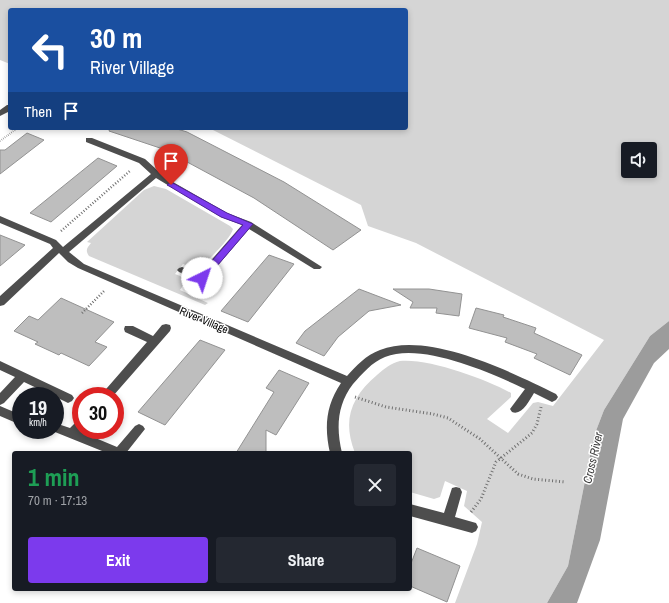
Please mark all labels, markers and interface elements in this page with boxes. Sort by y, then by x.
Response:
text: 30 m [90,19,142,57]
icon: left [24,24,76,76]
text: River Village [90,55,174,80]
icon: arrive [60,100,82,122]
text: Then [24,101,52,122]
map controls [621,142,657,178]
button: sound [621,142,657,178]
pin [154,144,188,185]
icon: arrive [160,150,182,172]
position arrow [181,257,223,299]
street label: River Village [178,303,230,337]
speed limit sign: 30 [72,387,124,439]
text: 19 [29,394,47,421]
text: km/h [29,416,47,429]
water label: Cross River [579,430,607,485]
text: 1 min [28,461,79,493]
button: close [354,464,396,506]
text: 70 m · 17:13 [28,492,87,509]
button: Exit [28,537,208,583]
button: Share [216,537,396,583]

